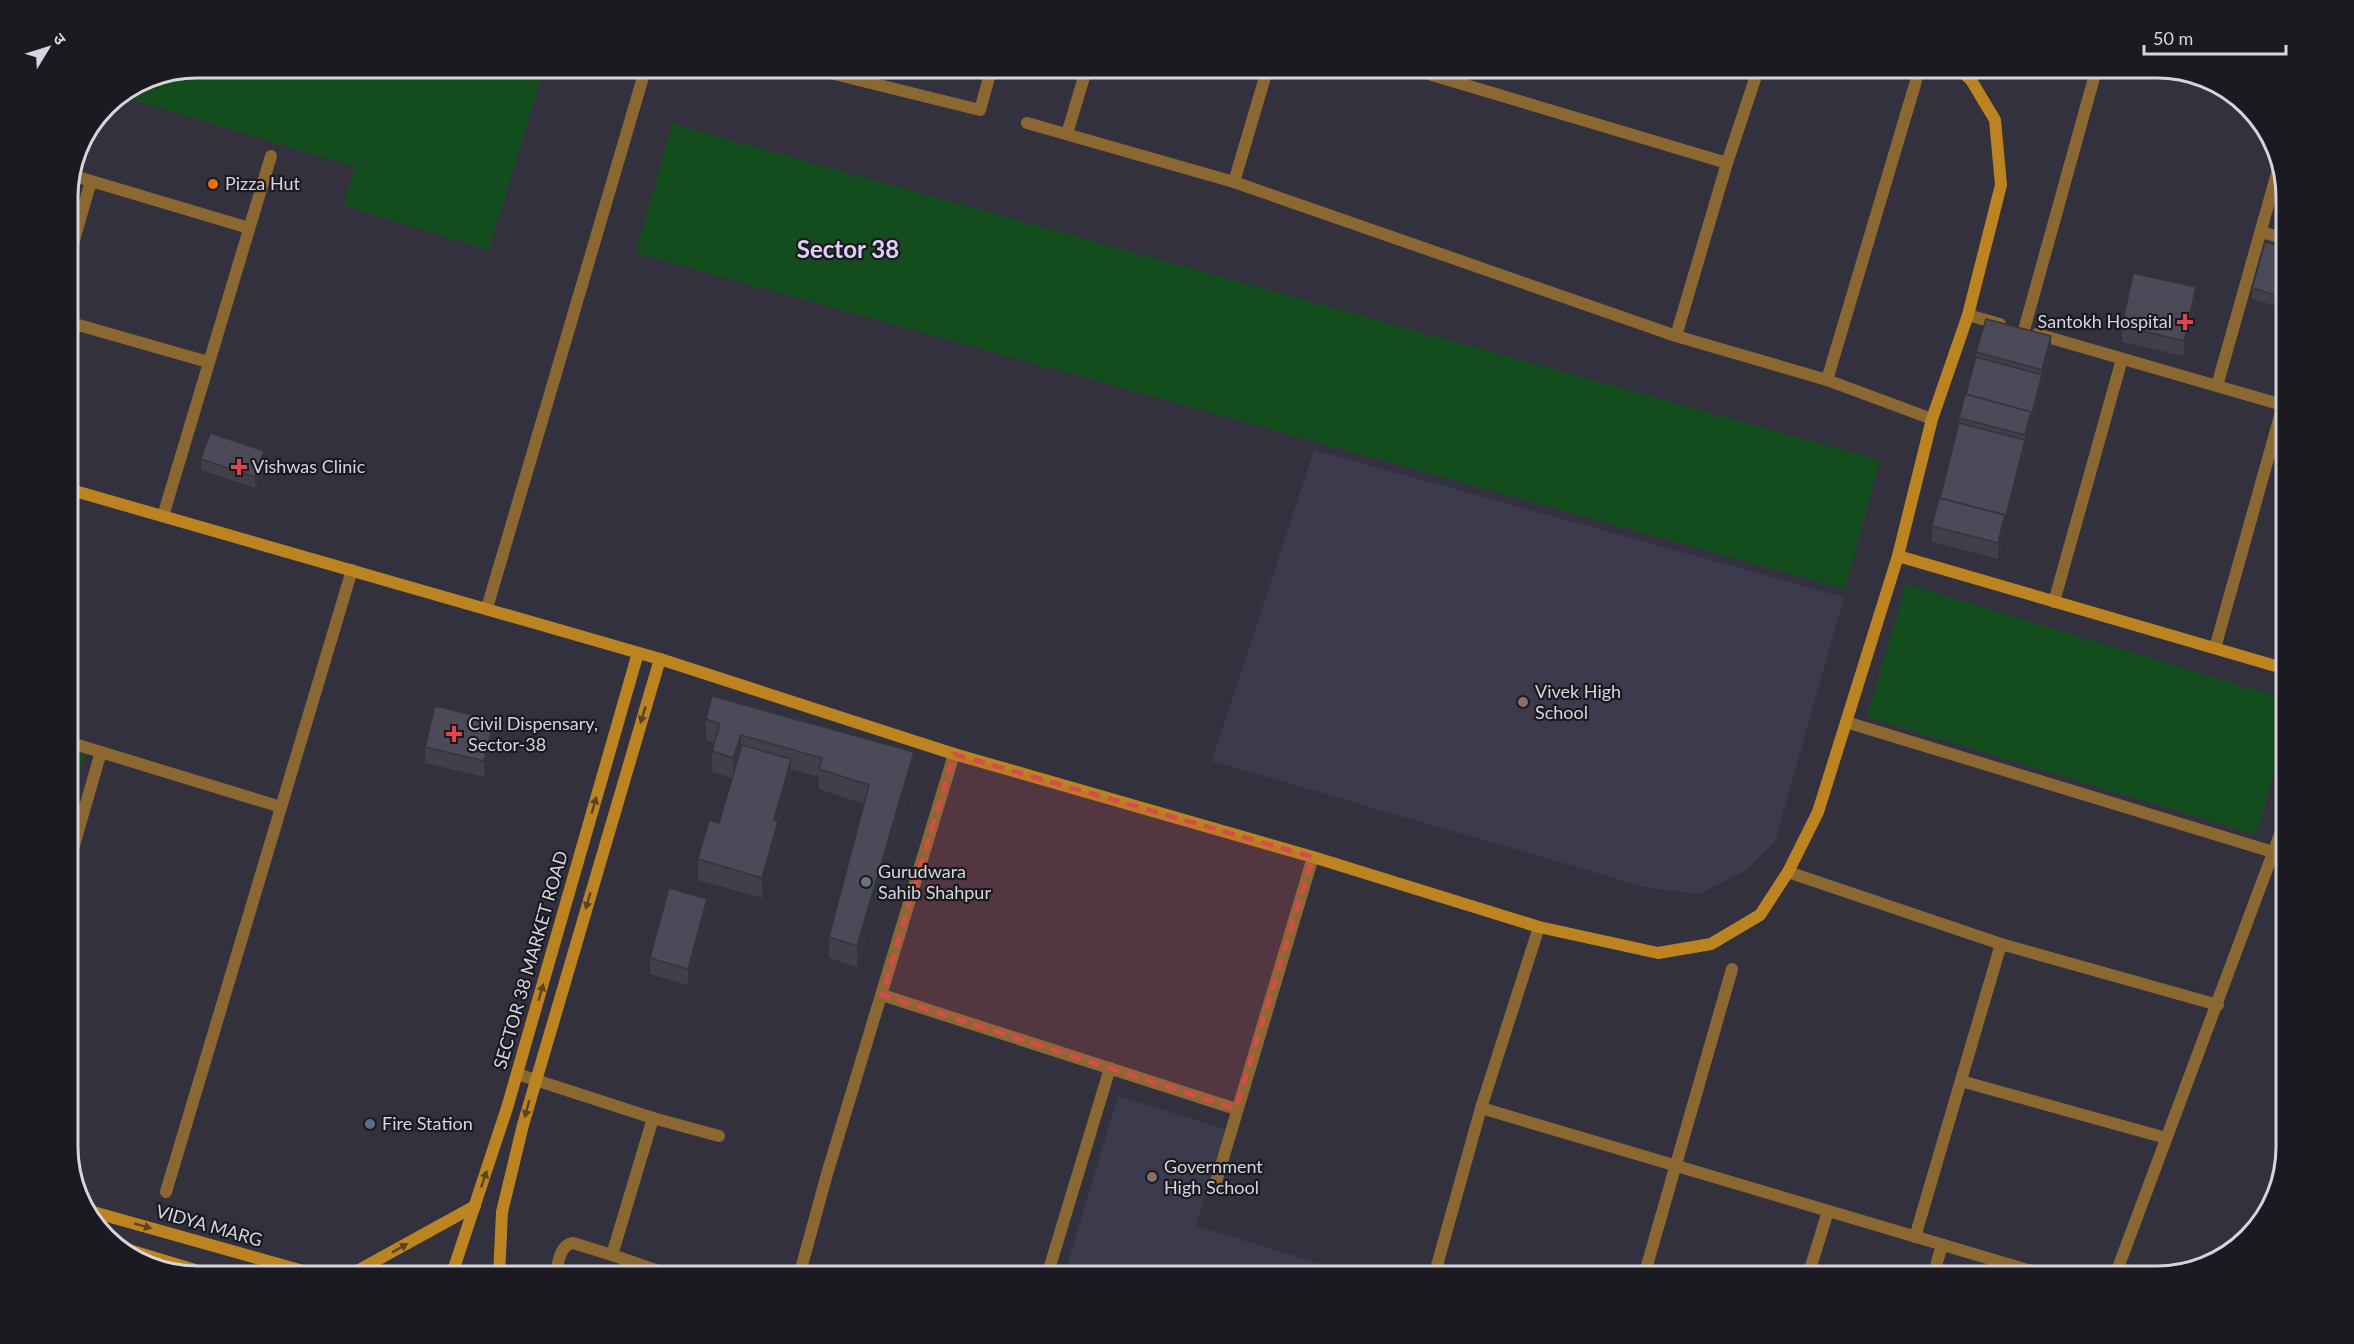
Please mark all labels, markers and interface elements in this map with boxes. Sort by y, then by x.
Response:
north arrow [18,18,78,78]
scale bar [2144,18,2286,56]
text: 50 m [2153,27,2193,49]
text: उ [50,29,71,48]
place label: Pizza Hut [225,172,301,194]
marker: Pizza Hut [206,177,220,191]
district label: Sector 38 [797,234,899,263]
place label: Santokh Hospital [2038,310,2172,332]
marker: Santokh Hospital [2176,313,2194,331]
place label: Vishwas Clinic [252,455,366,477]
marker: Vishwas Clinic [230,458,248,476]
place label: Vivek High School [1535,680,1621,723]
marker: Vivek High School [1516,695,1530,709]
one-way arrow [638,706,647,724]
place label: Civil Dispensary, Sector-38 [468,712,598,755]
marker: Civil Dispensary, Sector-38 [445,725,463,743]
one-way arrow [590,795,600,814]
street label: SECTOR 38 MARKET ROAD [488,848,572,1071]
place label: Gurudwara Sahib Shahpur [878,860,991,903]
marker: Gurudwara Sahib Shahpur [859,875,873,889]
one-way arrow [583,892,592,910]
one-way arrow [537,983,546,1001]
one-way arrow [522,1100,531,1118]
place label: Fire Station [382,1112,473,1134]
marker: Fire Station [363,1117,377,1131]
place label: Government High School [1164,1155,1263,1198]
one-way arrow [480,1170,490,1188]
marker: Government High School [1145,1170,1159,1184]
street label: VIDYA MARG [154,1199,265,1251]
one-way arrow [134,1222,152,1231]
one-way arrow [391,1243,408,1253]

